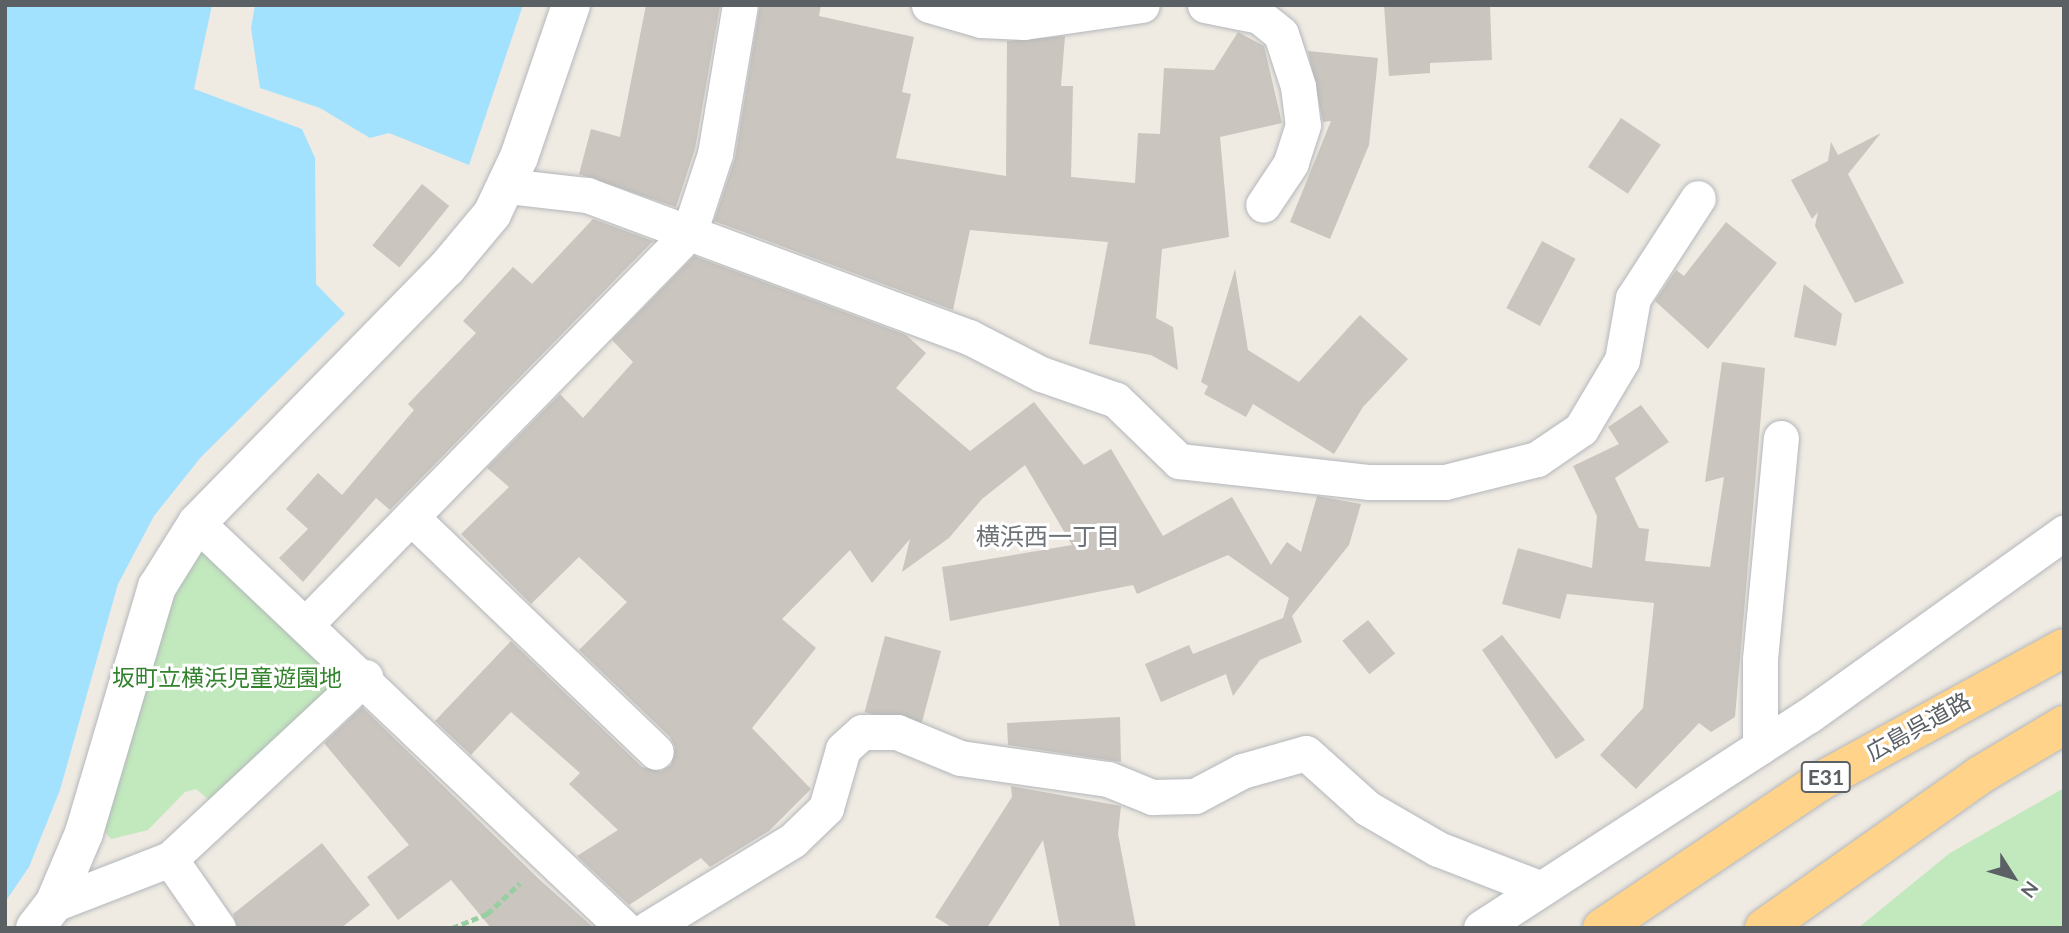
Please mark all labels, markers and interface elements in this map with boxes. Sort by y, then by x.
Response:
district label: 横浜西一丁目 [976,522,1120,550]
park label: 坂町立横浜児童遊園地 [112,663,342,691]
street label: 広島呉道路 [1861,686,1975,766]
road number: E31 [1800,760,1852,794]
north arrow [1978,842,2048,912]
text: N [2017,877,2044,903]

